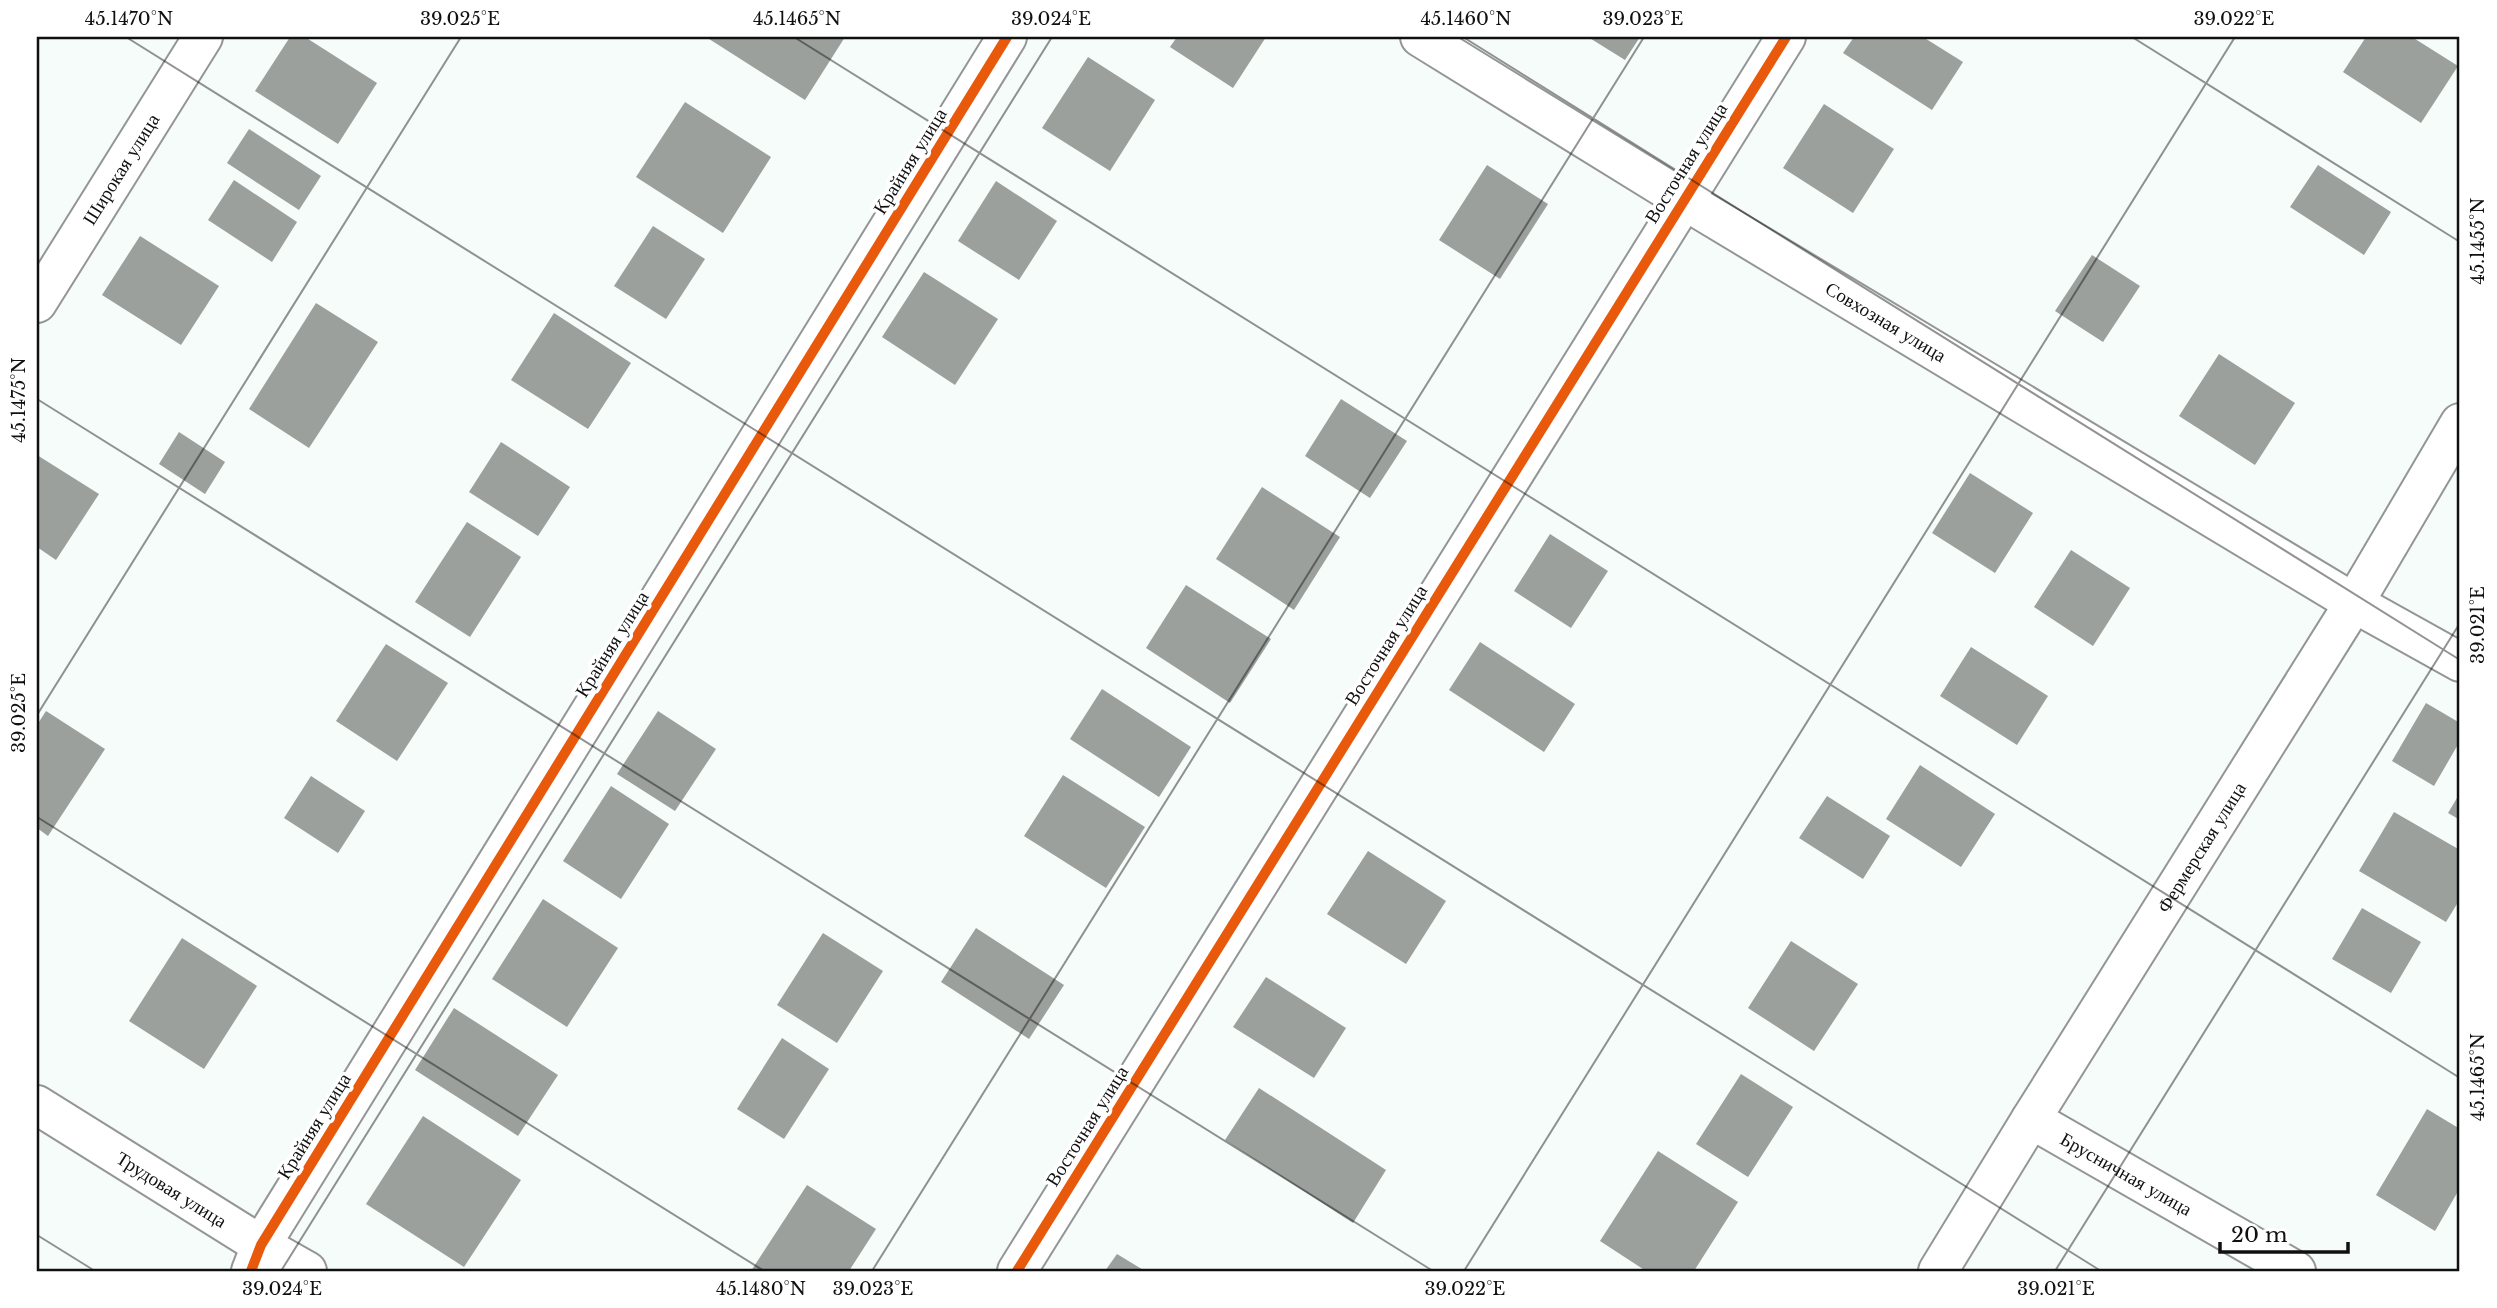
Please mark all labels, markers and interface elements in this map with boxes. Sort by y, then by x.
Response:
text: 45.1470°N [85,8,173,30]
text: 39.025°E [420,8,500,30]
text: 45.1465°N [753,8,841,30]
text: 39.024°E [1011,8,1091,30]
text: 45.1460°N [1421,8,1511,30]
text: 39.023°E [1603,8,1683,30]
text: 39.022°E [2194,8,2274,30]
street label: Восточная улица [1640,98,1732,227]
street label: Крайняя улица [868,103,952,218]
street label: Широкая улица [77,109,164,229]
text: 45.1455°N [2467,198,2489,284]
street label: Совхозная улица [1822,276,1951,367]
text: 45.1475°N [8,357,30,443]
street label: Восточная улица [1340,580,1432,709]
street label: Крайняя улица [570,586,654,701]
text: 39.021°E [2467,586,2489,664]
text: 39.025°E [8,673,30,753]
street label: Фермерская улица [2152,777,2251,917]
text: 45.1465°N [2467,1033,2489,1121]
street label: Восточная улица [1041,1061,1133,1190]
street label: Крайняя улица [272,1068,356,1183]
street label: Брусничная улица [2057,1127,2197,1221]
street label: Трудовая улица [112,1146,232,1233]
scale bar [2220,1210,2348,1254]
text: 20 m [2231,1222,2288,1248]
text: 39.024°E [242,1278,322,1300]
text: 45.1480°N [716,1278,806,1300]
text: 39.023°E [833,1278,913,1300]
text: 39.022°E [1425,1278,1505,1300]
text: 39.021°E [2017,1278,2095,1300]

